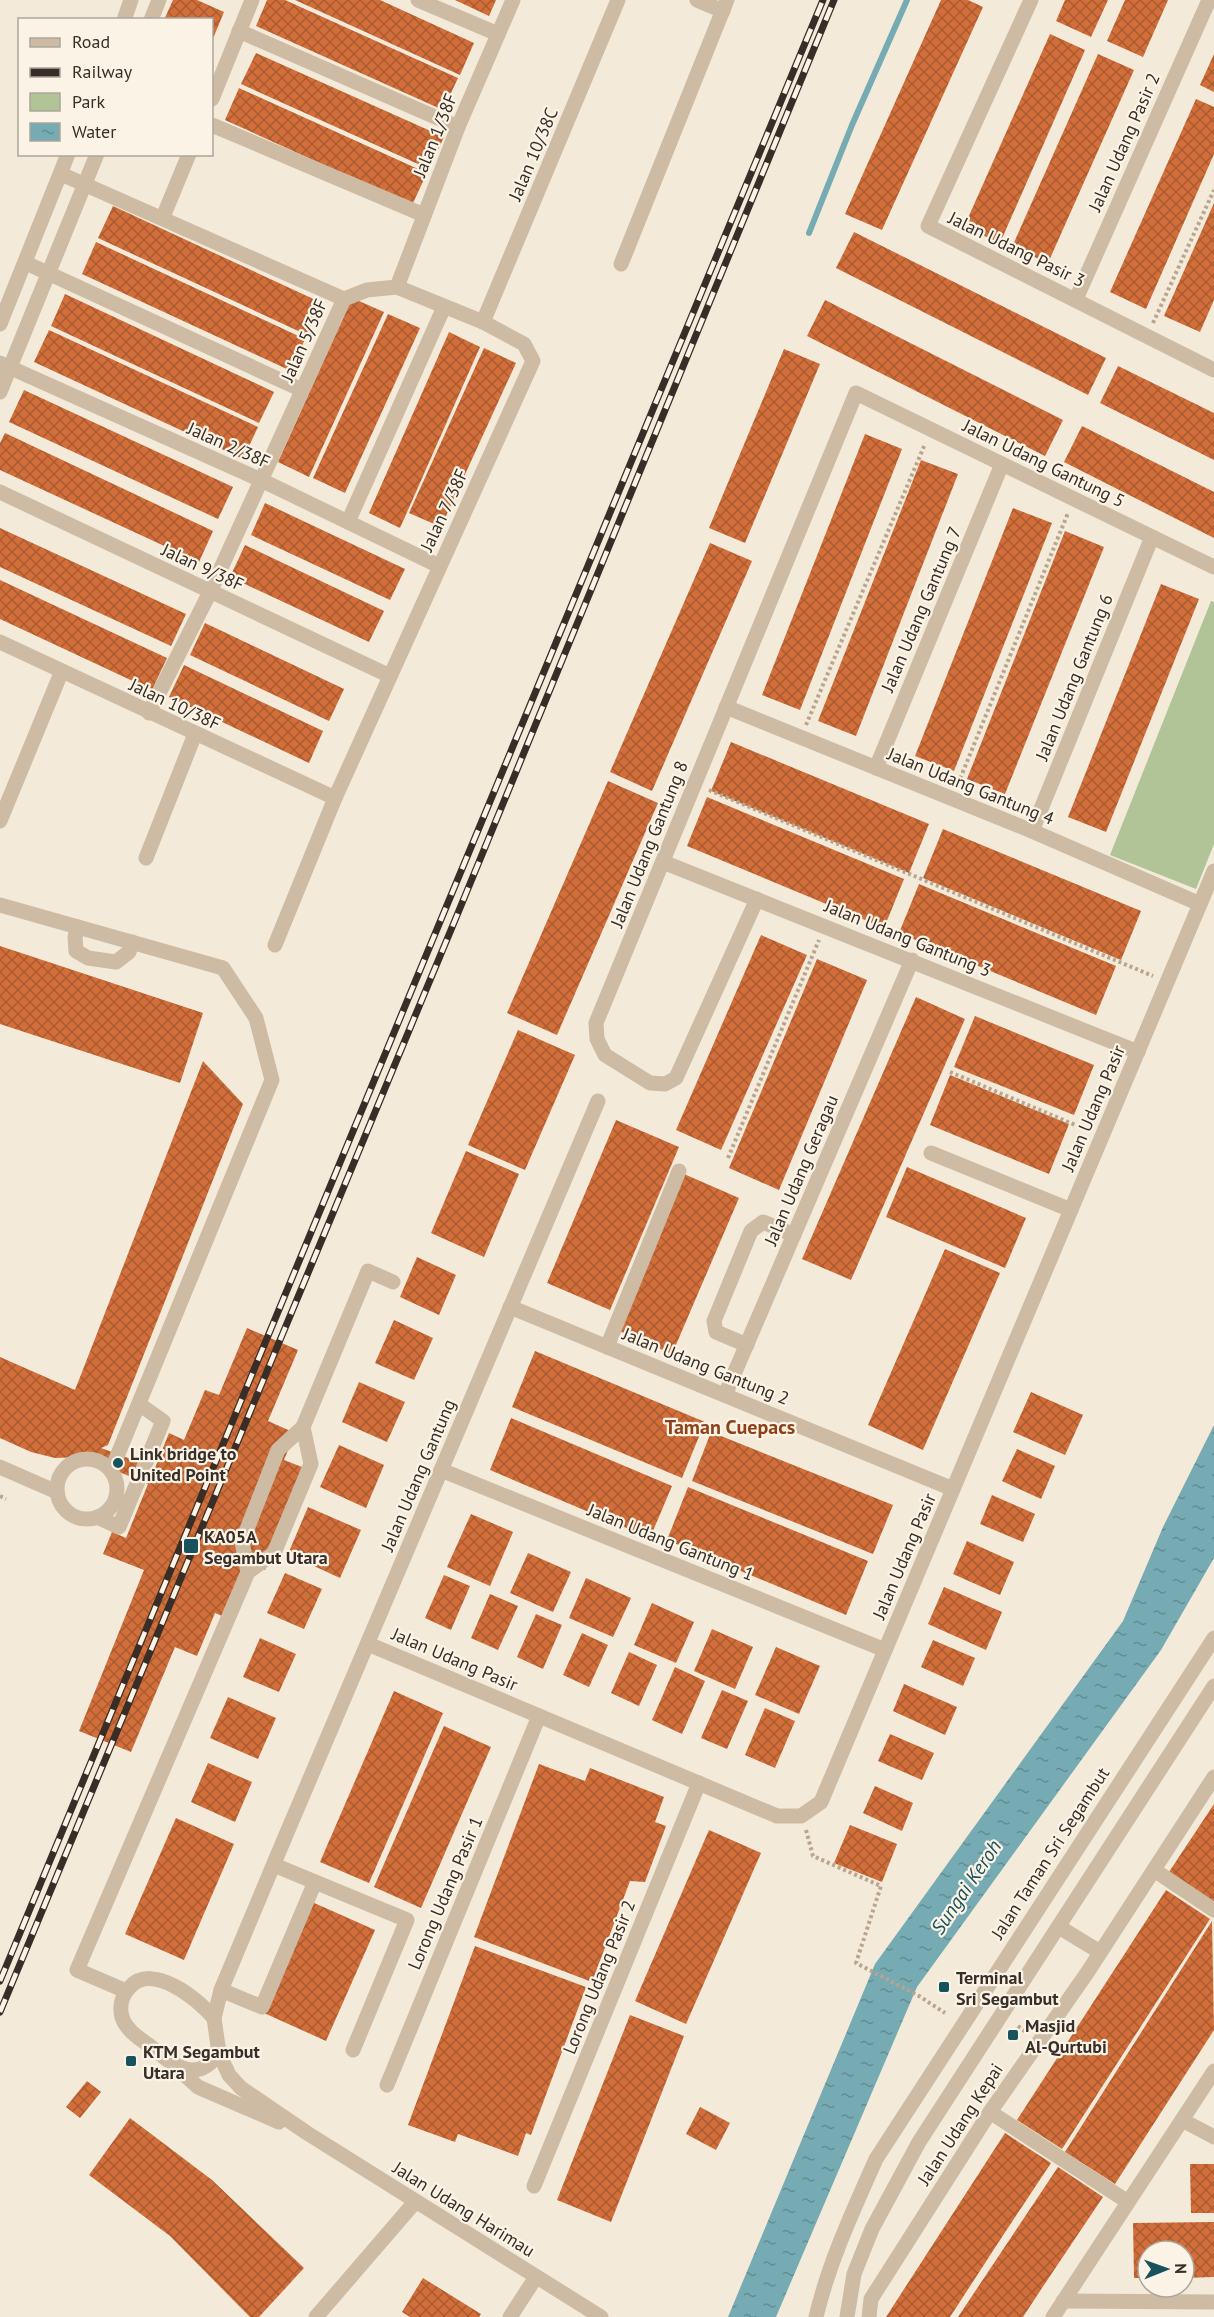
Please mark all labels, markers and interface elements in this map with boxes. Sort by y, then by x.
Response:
legend [18,18,213,156]
text: Road [72,30,110,53]
text: Railway [72,60,133,83]
street label: Jalan Udang Pasir 2 [1083,69,1165,216]
text: Park [72,90,105,113]
street label: Jalan 1/38F [407,90,462,181]
street label: Jalan 10/38C [503,104,563,205]
text: Water [72,120,116,143]
street label: Jalan Udang Pasir 3 [944,206,1089,292]
street label: Jalan 5/38F [275,295,332,386]
street label: Jalan Udang Gantung 5 [958,413,1129,512]
street label: Jalan 2/38F [183,416,274,473]
street label: Jalan 7/38F [415,465,473,556]
street label: Jalan Udang Gantung 7 [875,523,966,696]
street label: Jalan 9/38F [157,538,248,596]
street label: Jalan Udang Gantung 6 [1030,590,1118,764]
street label: Jalan 10/38F [125,672,224,735]
street label: Jalan Udang Gantung 4 [884,742,1058,830]
street label: Jalan Udang Gantung 8 [605,757,693,931]
street label: Jalan Udang Gantung 3 [821,894,995,982]
street label: Jalan Udang Pasir [1056,1042,1130,1175]
street label: Jalan Udang Geragau [759,1091,843,1250]
street label: Jalan Udang Gantung 2 [619,1322,793,1410]
street label: Jalan Udang Gantung [375,1396,460,1555]
district label: Taman Cuepacs [665,1414,795,1440]
place label: Link bridge to United Point [130,1442,237,1486]
marker: Link bridge to United Point [111,1456,125,1470]
street label: Jalan Udang Pasir [867,1490,941,1623]
street label: Jalan Udang Gantung 1 [584,1498,758,1586]
place label: KA05A Segambut Utara [204,1525,328,1569]
marker: KA05A Segambut Utara [182,1537,200,1555]
street label: Jalan Udang Pasir [388,1622,521,1696]
street label: Jalan Taman Sri Segambut [985,1763,1114,1944]
street label: Lorong Udang Pasir 1 [402,1813,488,1973]
water label: Sungai Keroh [925,1835,1007,1939]
street label: Lorong Udang Pasir 2 [558,1897,640,2057]
place label: Terminal Sri Segambut [956,1966,1059,2010]
marker: Terminal Sri Segambut [937,1980,951,1994]
place label: Masjid Al-Qurtubi [1025,2014,1107,2058]
marker: Masjid Al-Qurtubi [1006,2028,1020,2042]
place label: KTM Segambut Utara [143,2040,260,2084]
marker: KTM Segambut Utara [124,2054,138,2068]
street label: Jalan Udang Kepai [912,2059,1008,2190]
street label: Jalan Udang Harimau [388,2156,539,2262]
north arrow [1136,2239,1196,2299]
text: N [1171,2263,1191,2274]

